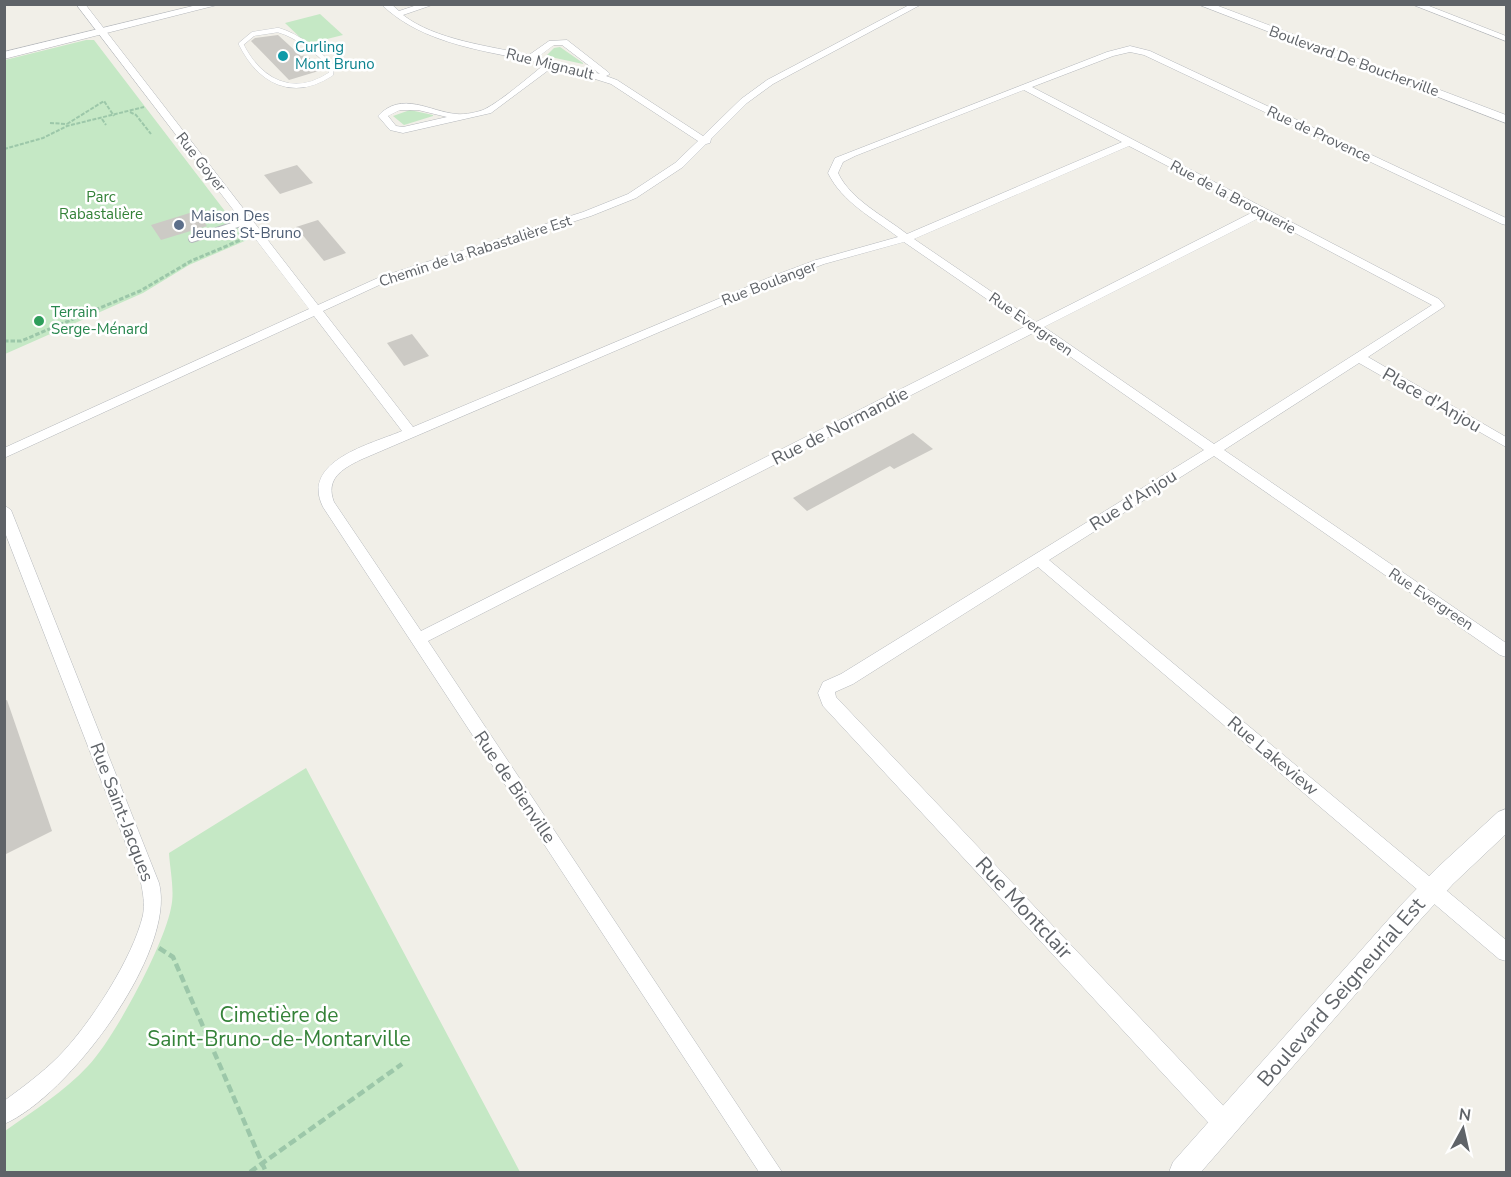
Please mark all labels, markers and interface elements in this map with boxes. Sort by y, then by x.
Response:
street label: Boulevard De Boucherville [1266,21,1442,101]
place label: Curling Mont Bruno [295,37,375,74]
street label: Rue Mignault [504,43,597,85]
marker: Curling Mont Bruno [276,49,290,63]
street label: Rue de Provence [1264,101,1374,167]
street label: Rue Goyer [171,128,231,196]
street label: Rue de la Brocquerie [1167,155,1299,239]
park label: Parc Rabastalière [59,187,143,224]
place label: Maison Des Jeunes St-Bruno [190,206,301,243]
street label: Chemin de la Rabastalière Est [376,210,574,292]
marker: Maison Des Jeunes St-Bruno [172,218,186,232]
street label: Rue Boulanger [719,255,820,310]
street label: Rue Evergreen [985,288,1077,360]
place label: Terrain Serge-Ménard [51,302,148,339]
marker: Terrain Serge-Ménard [32,314,46,328]
street label: Place d'Anjou [1378,362,1486,438]
street label: Rue de Normandie [768,381,912,471]
street label: Rue d'Anjou [1085,464,1181,536]
street label: Rue Evergreen [1385,563,1477,635]
street label: Rue Lakeview [1222,711,1324,801]
street label: Rue de Bienville [469,726,561,848]
street label: Rue Saint-Jacques [84,739,160,885]
street label: Rue Montclair [969,851,1079,966]
street label: Boulevard Seigneurial Est [1251,891,1431,1093]
park label: Cimetière de Saint-Bruno-de-Montarville [147,1001,411,1053]
north arrow [1433,1099,1493,1159]
text: N [1457,1103,1472,1127]

